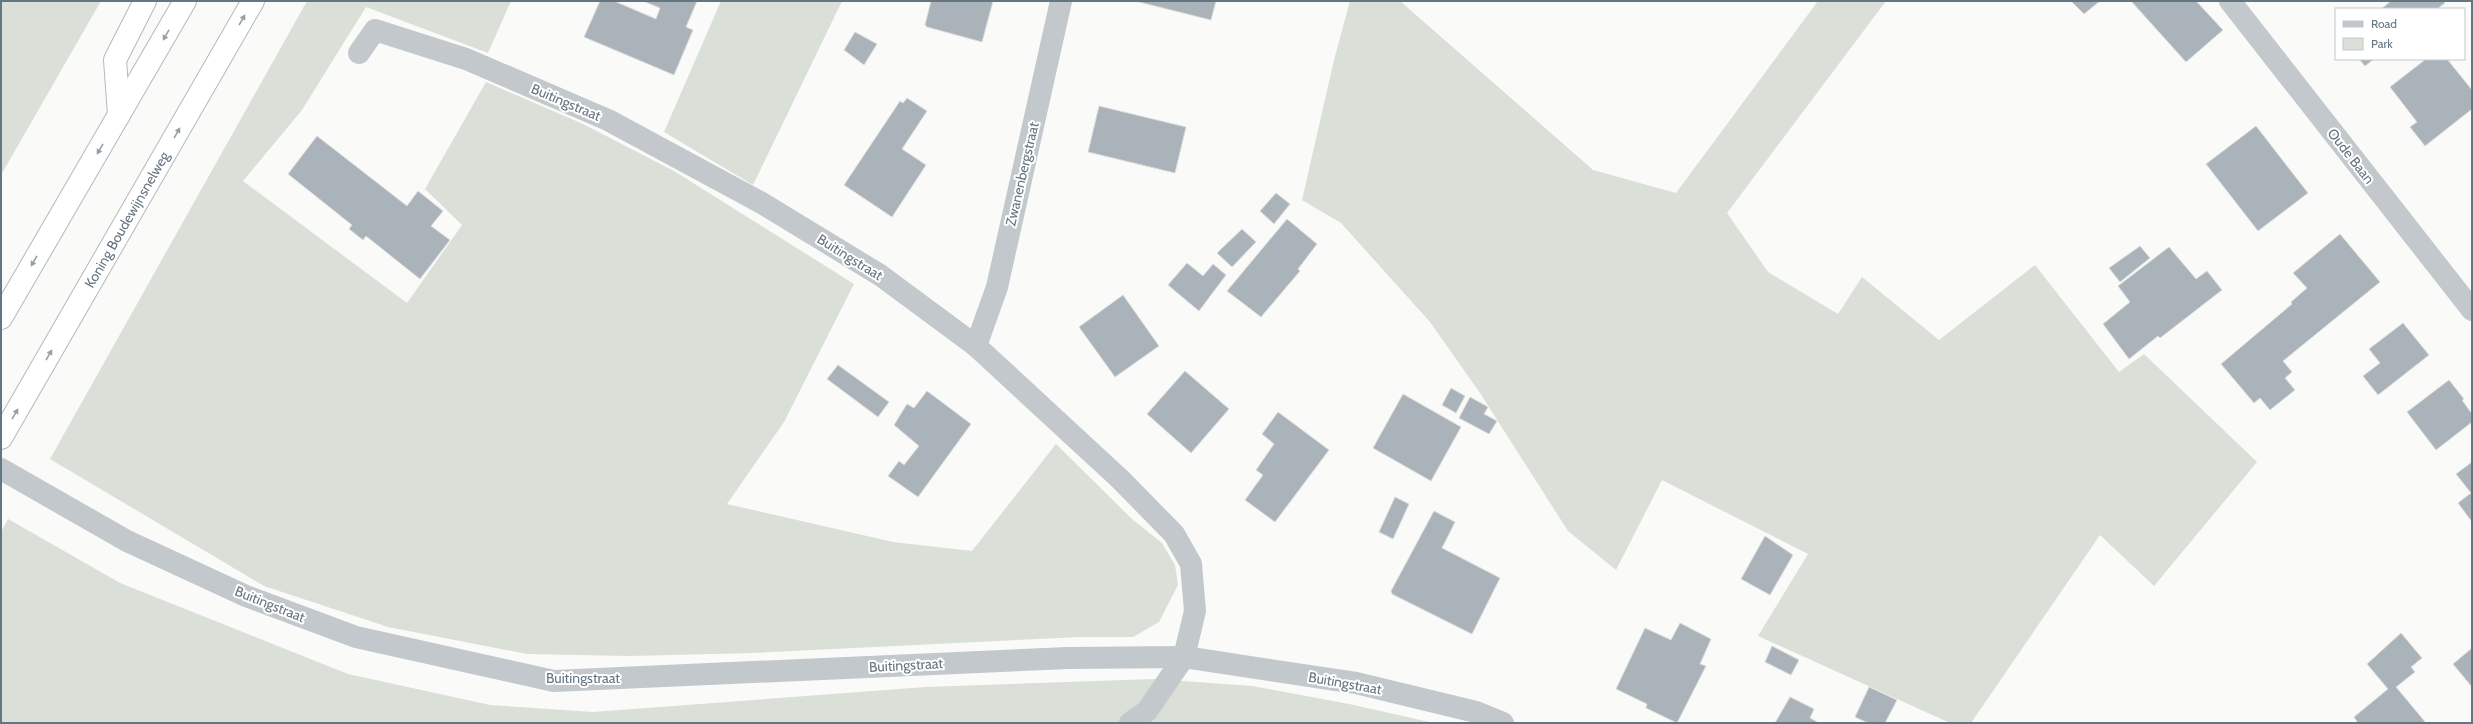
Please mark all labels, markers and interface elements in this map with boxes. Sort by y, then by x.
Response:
legend [2335,8,2465,60]
one-way arrow [238,15,245,26]
text: Road [2371,16,2397,31]
one-way arrow [162,29,169,41]
text: Park [2371,36,2393,51]
street label: Buitingstraat [528,79,604,125]
street label: Zwanenbergstraat [1001,120,1043,228]
street label: Oude Baan [2324,125,2378,188]
one-way arrow [173,127,180,139]
one-way arrow [96,143,103,155]
street label: Koning Boudewijnsnelweg [81,147,174,291]
street label: Buitingstraat [814,230,886,284]
one-way arrow [31,255,38,267]
one-way arrow [46,349,53,361]
one-way arrow [12,408,19,419]
street label: Buitingstraat [232,582,308,626]
street label: Buitingstraat [869,654,944,676]
street label: Buitingstraat [1307,668,1383,698]
street label: Buitingstraat [546,669,620,687]

